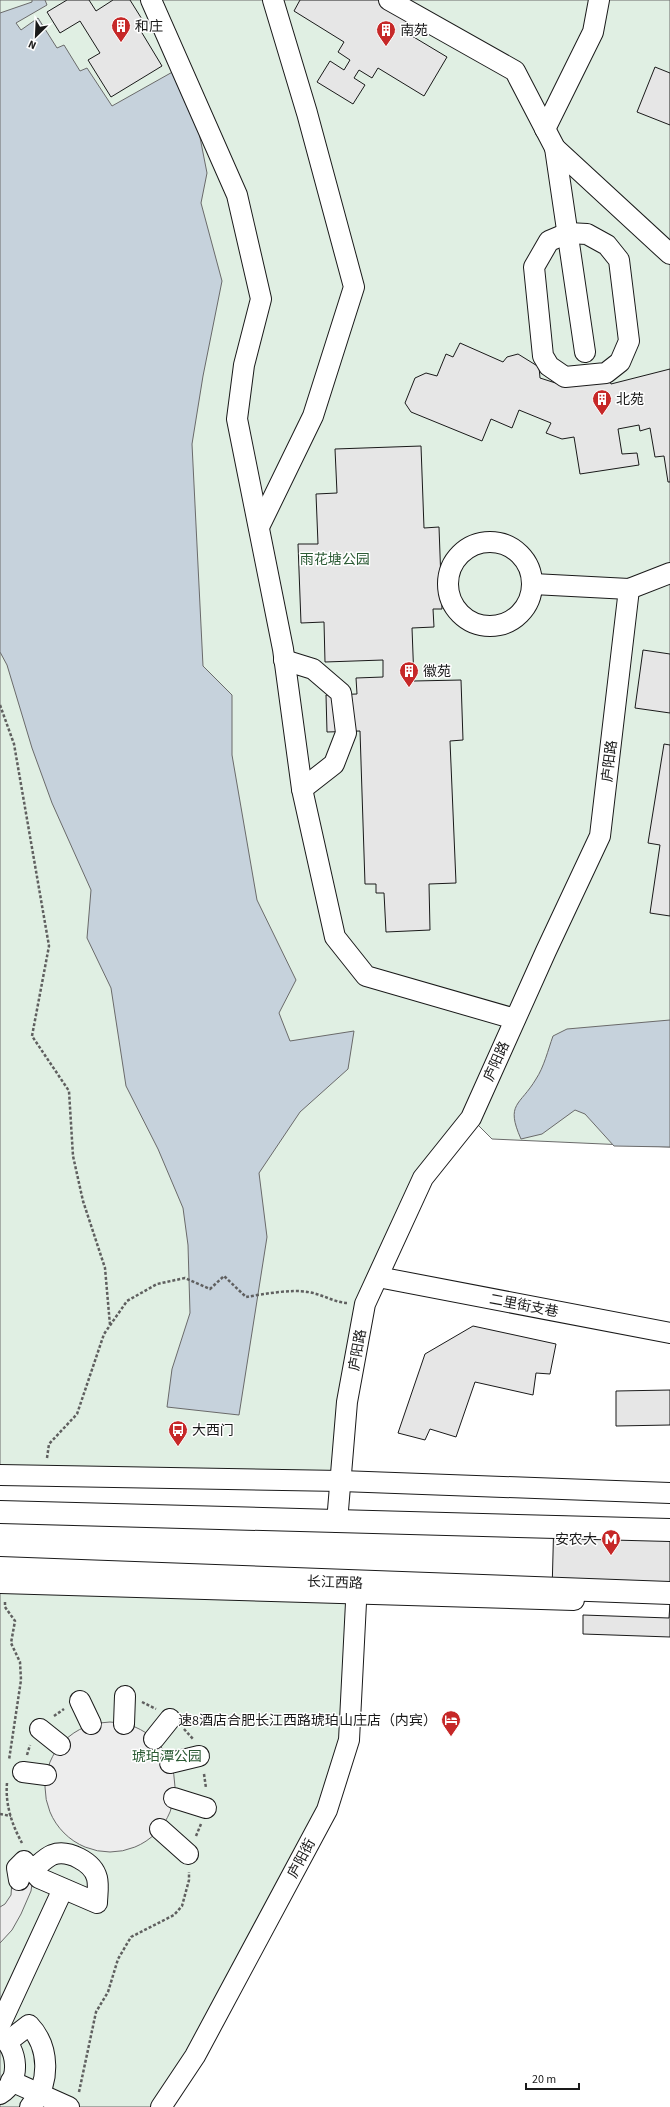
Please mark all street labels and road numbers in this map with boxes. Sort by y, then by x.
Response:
street label: 庐阳路 [598,739,622,783]
street label: 庐阳路 [479,1038,515,1085]
street label: 二里街支巷 [488,1289,560,1322]
street label: 庐阳路 [344,1328,371,1373]
street label: 长江西路 [307,1572,363,1594]
street label: 庐阳街 [283,1835,321,1882]

